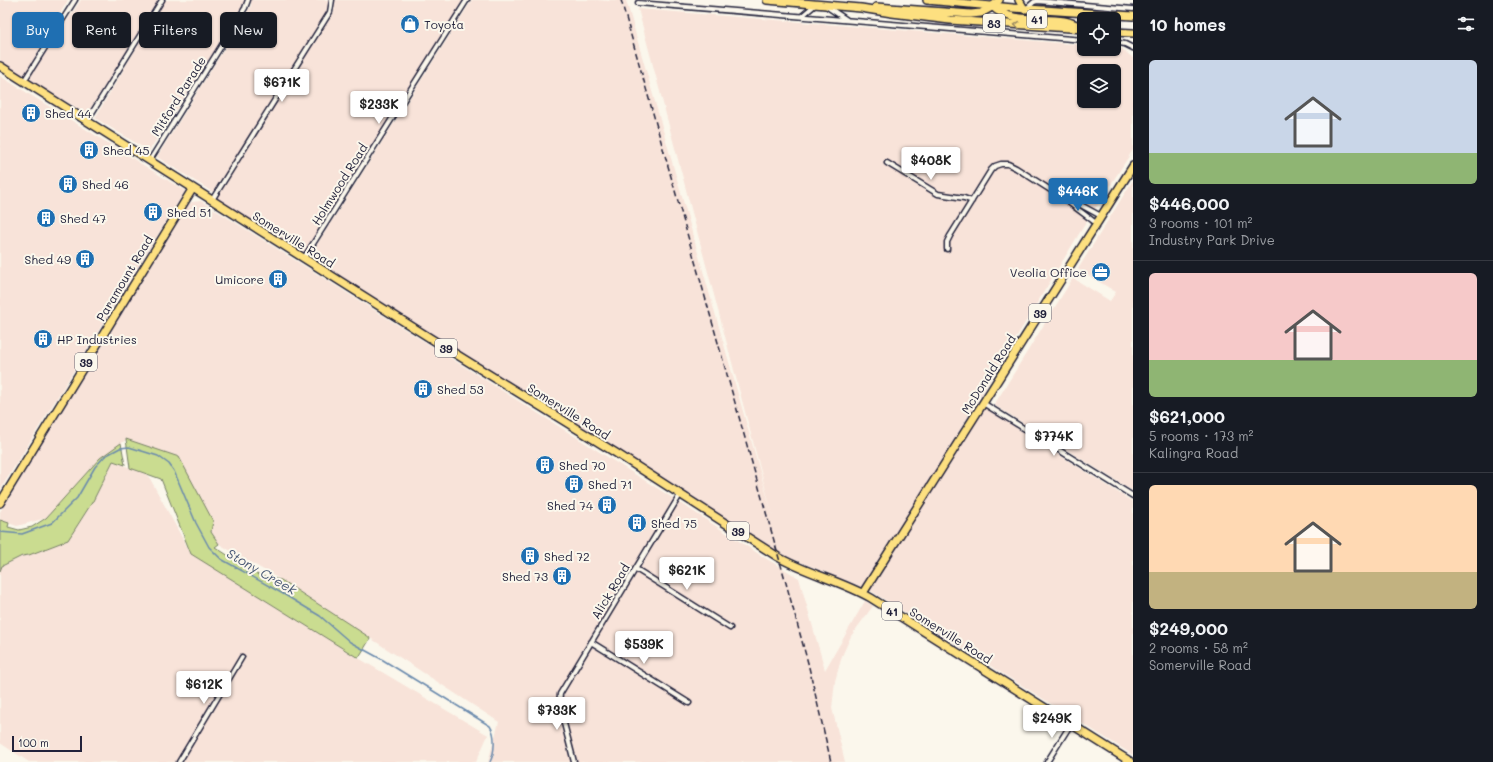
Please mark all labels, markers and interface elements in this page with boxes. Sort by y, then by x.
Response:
road number: 41 [1027,10,1047,28]
chip: Buy [12,12,64,48]
chip: Rent [72,12,131,48]
chip: Filters [139,12,212,48]
chip: New [220,12,277,48]
map controls [1077,12,1121,108]
button: locate [1077,12,1121,56]
shop icon: Toyota [399,13,421,35]
text: 10 homes [1149,13,1226,35]
icon: filters [1455,13,1477,35]
road number: 83 [983,14,1005,32]
place label: Toyota [424,16,464,32]
one-way arrow [1014,20,1020,29]
street label: Mitford Parade [147,53,209,139]
button: layers [1077,64,1121,108]
pin: $671K [254,69,310,103]
text: $671K [263,73,301,90]
icon: home [1277,86,1349,158]
pin: $233K [351,91,407,125]
text: $233K [359,95,399,112]
building icon: Shed 44 [20,102,42,124]
place label: Shed 44 [45,105,92,121]
building icon: Shed 45 [78,139,100,161]
street label: Holmwood Road [308,140,371,228]
place label: Shed 45 [103,142,149,158]
pin: $408K [903,147,959,181]
text: $408K [910,151,952,168]
building icon: Shed 46 [57,173,79,195]
place label: Shed 46 [82,176,129,192]
pin: $446K [1050,178,1106,212]
text: $446K [1058,182,1098,199]
text: $446,000 [1149,192,1229,214]
building icon: Shed 51 [142,201,164,223]
place label: Shed 51 [167,204,212,220]
building icon: Shed 47 [35,207,57,229]
street label: Somerville Road [250,207,338,271]
place label: Shed 47 [60,210,106,226]
text: 3 rooms · 101 m² [1149,214,1252,231]
text: Industry Park Drive [1149,231,1275,248]
street label: Paramount Road [92,232,156,324]
building icon: Shed 49 [74,248,96,270]
place label: Shed 49 [24,251,71,267]
office icon: Veolia Office [1090,261,1112,283]
place label: Veolia Office [1010,264,1087,280]
building icon: Umicore [267,268,289,290]
place label: Umicore [215,271,264,287]
icon: home [1277,299,1349,371]
road number: 39 [1029,304,1051,322]
building icon: HP Industries [32,328,54,350]
place label: HP Industries [57,331,137,347]
street label: McDonald Road [957,331,1019,417]
road number: 39 [435,339,457,357]
road number: 39 [75,353,97,371]
building icon: Shed 53 [412,378,434,400]
street label: Somerville Road [525,379,613,443]
place label: Shed 53 [437,381,483,397]
text: $621,000 [1149,405,1225,427]
pin: $774K [1026,423,1082,457]
text: $774K [1034,427,1074,444]
text: 5 rooms · 173 m² [1149,427,1253,444]
text: Kalingra Road [1149,444,1238,461]
building icon: Shed 70 [534,454,556,476]
place label: Shed 70 [559,457,606,473]
building icon: Shed 71 [563,473,585,495]
place label: Shed 71 [588,476,632,492]
building icon: Shed 74 [596,494,618,516]
place label: Shed 74 [547,497,593,513]
icon: home [1277,511,1349,583]
building icon: Shed 75 [626,512,648,534]
place label: Shed 75 [651,515,697,531]
road number: 39 [727,522,749,540]
water label: Stony Creek [224,544,301,598]
building icon: Shed 72 [519,545,541,567]
place label: Shed 72 [544,548,590,564]
pin: $621K [659,557,715,591]
street label: Alick Road [587,560,633,622]
text: $621K [668,561,706,578]
building icon: Shed 73 [551,565,573,587]
place label: Shed 73 [502,568,548,584]
road number: 41 [882,602,902,620]
street label: Somerville Road [907,603,995,667]
text: $249,000 [1149,617,1228,639]
pin: $539K [616,631,672,665]
text: $539K [624,635,664,652]
text: 2 rooms · 58 m² [1149,639,1248,656]
text: Somerville Road [1149,656,1251,673]
pin: $612K [176,671,232,705]
text: $612K [185,675,223,692]
pin: $733K [529,697,585,731]
text: $733K [537,701,577,718]
pin: $249K [1024,705,1080,739]
text: $249K [1032,709,1072,726]
scale bar [12,734,82,753]
text: 100 m [18,735,49,750]

